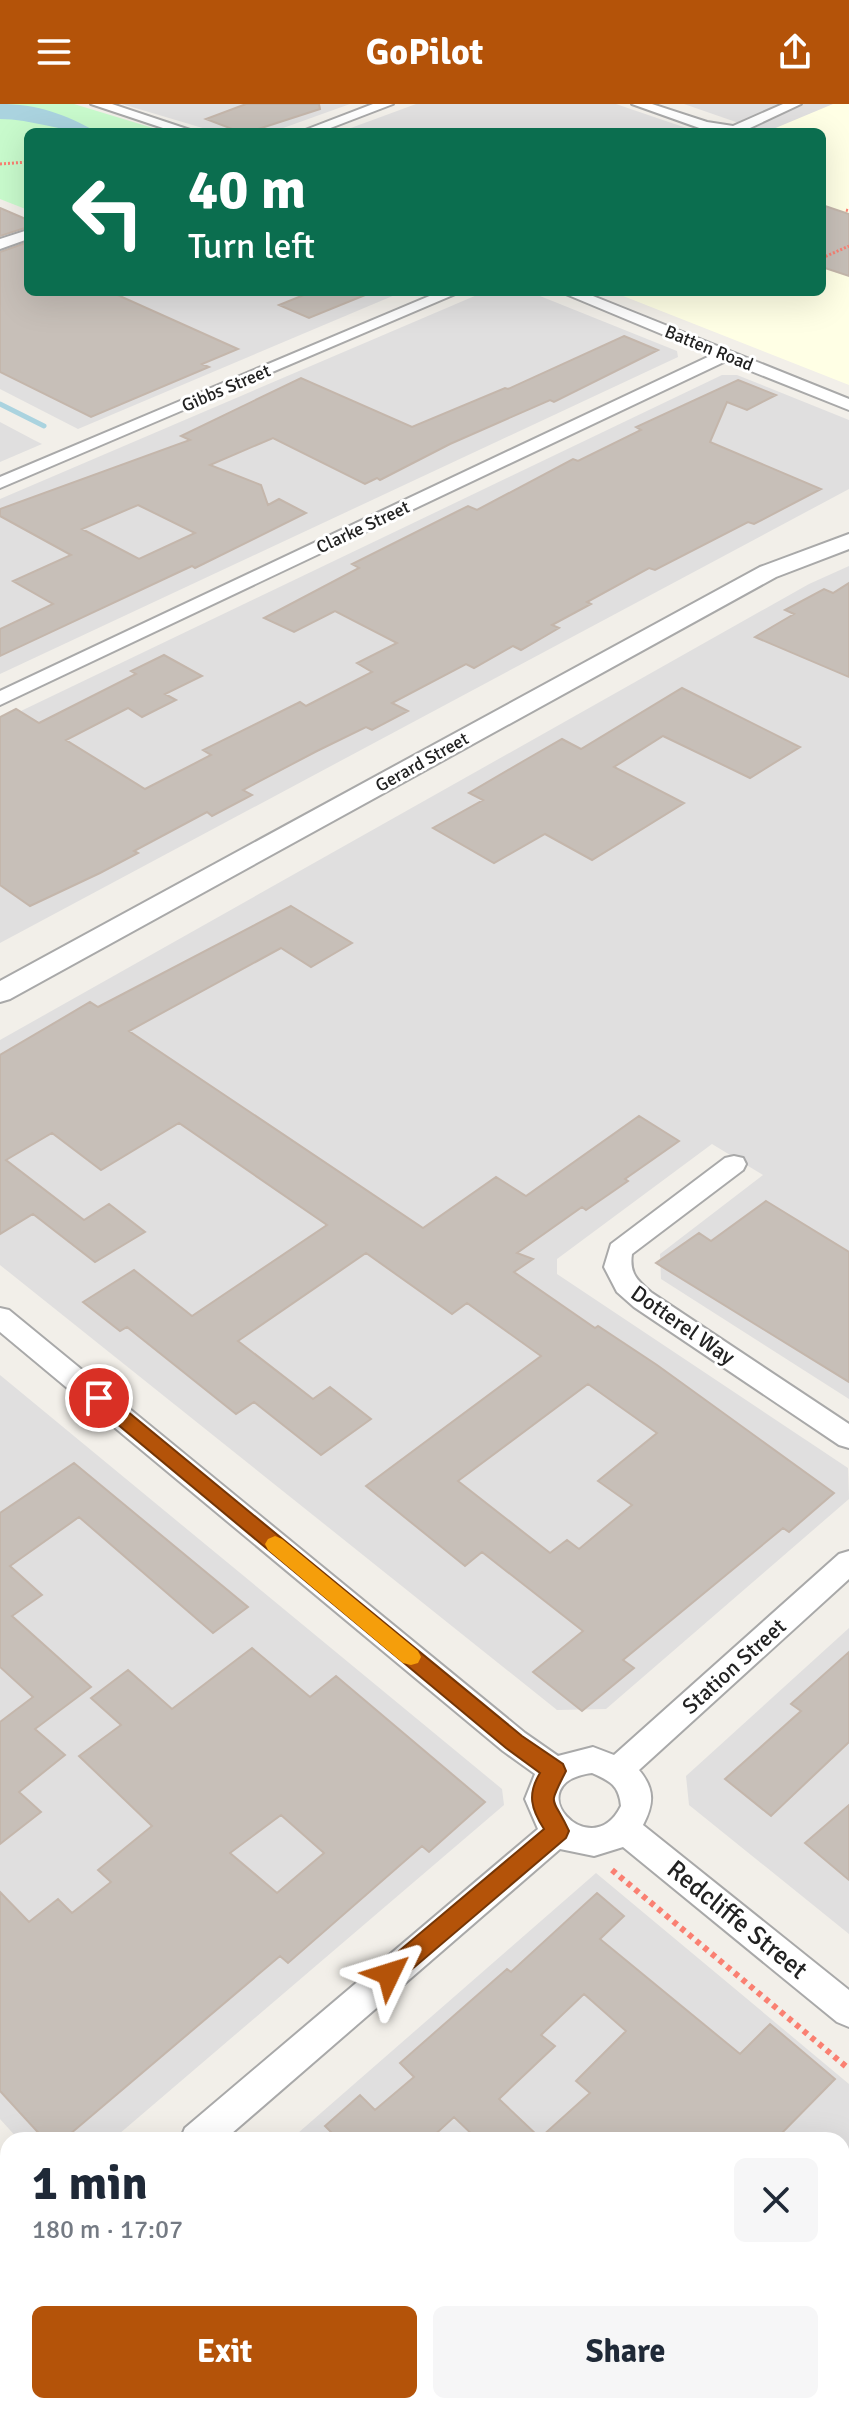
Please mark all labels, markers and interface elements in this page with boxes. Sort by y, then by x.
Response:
icon: menu [32,30,76,74]
text: GoPilot [366,30,483,75]
icon: share [773,30,817,74]
text: 40 m [188,155,306,224]
icon: left [56,160,160,264]
text: Turn left [188,224,315,269]
street label: Batten Road [661,320,757,376]
street label: Gibbs Street [178,359,274,417]
street label: Clarke Street [313,496,413,558]
street label: Gerard Street [372,727,472,797]
street label: Dotterel Way [626,1279,741,1371]
pin [65,1364,133,1432]
icon: arrive [77,1376,121,1420]
street label: Station Street [677,1612,792,1720]
street label: Redcliffe Street [660,1854,814,1986]
position arrow [347,1932,431,2016]
text: 1 min [32,2154,148,2213]
button: close [734,2158,818,2242]
text: 180 m · 17:07 [32,2214,183,2246]
button: Exit [32,2306,417,2398]
button: Share [433,2306,818,2398]

